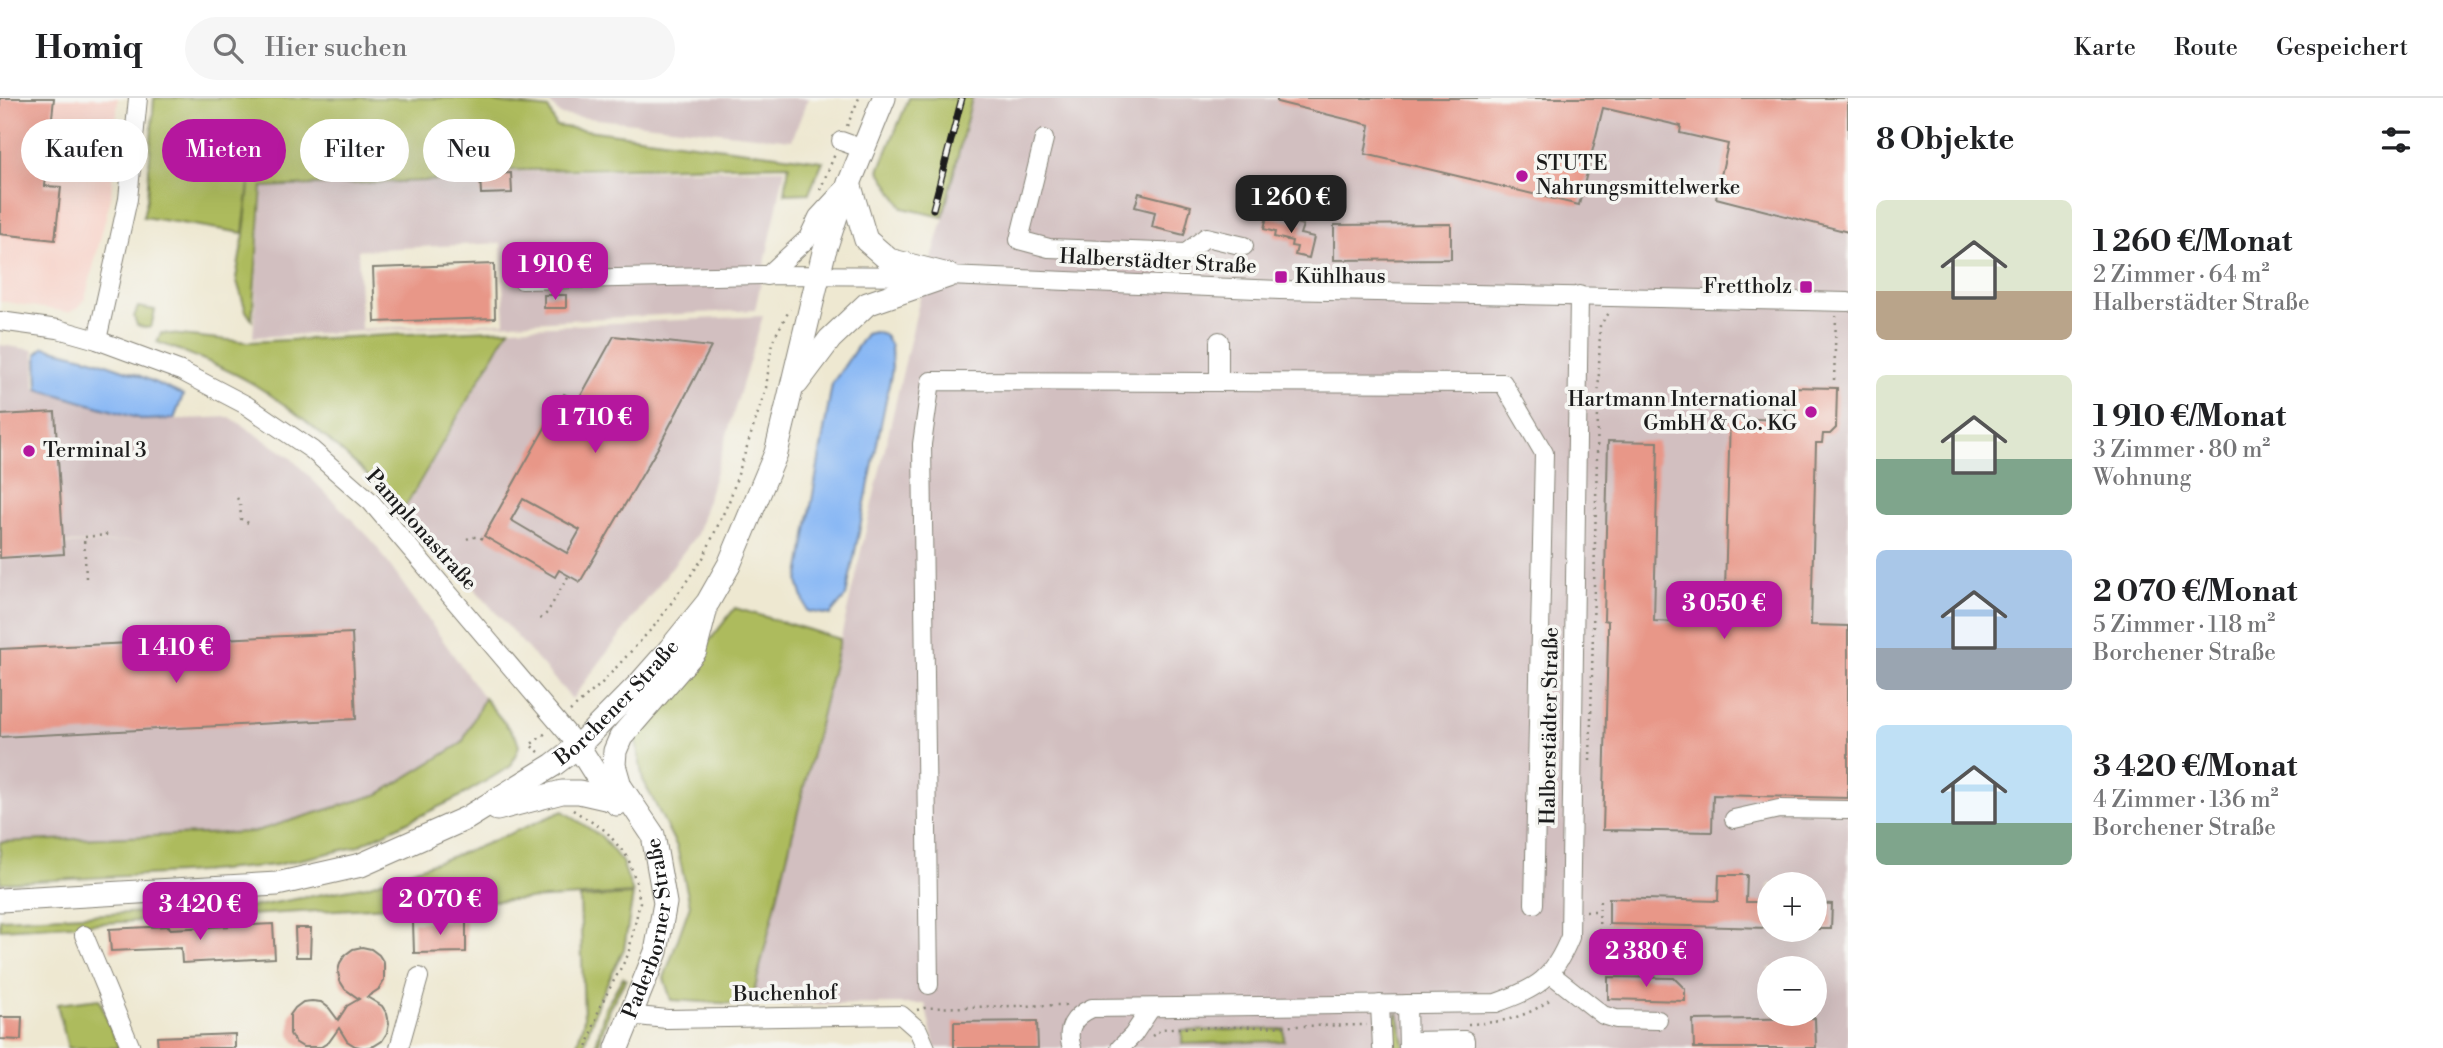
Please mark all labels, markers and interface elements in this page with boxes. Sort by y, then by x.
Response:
search box [185,17,675,80]
text: Homiq [35,28,143,69]
icon: search [209,29,247,67]
text: Hier suchen [265,32,407,64]
text: Karte [2074,33,2136,63]
text: Route [2174,33,2238,63]
text: Gespeichert [2276,33,2408,63]
chip: Kaufen [21,119,148,182]
chip: Mieten [162,119,286,182]
chip: Filter [300,119,409,182]
chip: Neu [423,119,515,182]
text: 8 Objekte [1876,121,2014,159]
icon: filters [2377,121,2415,159]
place label: STUTE Nahrungsmittelwerke [1536,151,1740,201]
marker: STUTE Nahrungsmittelwerke [1514,168,1530,184]
pin: 1 260 € [1226,176,1356,235]
text: 1 260 € [1252,184,1330,212]
text: 1 260 €/Monat [2093,223,2292,261]
icon: home [1932,228,2016,312]
pin: 1 910 € [490,242,620,302]
street label: Halberstädter Straße [1059,244,1257,280]
text: 1 910 € [518,251,592,279]
text: 2 Zimmer · 64 m² [2093,261,2270,289]
place label: Kühlhaus [1295,264,1386,290]
marker: Kühlhaus [1273,269,1289,285]
place label: Frettholz [1703,274,1792,300]
marker: Frettholz [1798,279,1814,295]
text: Halberstädter Straße [2093,289,2310,317]
place label: Hartmann International GmbH & Co. KG [1568,387,1798,437]
pin: 1 710 € [530,396,660,455]
text: 1 910 €/Monat [2093,398,2286,436]
icon: home [1932,403,2016,487]
text: 1 710 € [558,404,632,432]
marker: Hartmann International GmbH & Co. KG [1803,404,1819,420]
text: 3 Zimmer · 80 m² [2093,436,2270,464]
place label: Terminal 3 [43,438,147,464]
marker: Terminal 3 [21,443,37,459]
street label: Pamplonastraße [360,464,482,596]
text: Wohnung [2093,464,2191,492]
text: 2 070 €/Monat [2093,573,2297,611]
icon: home [1932,578,2016,662]
pin: 3 050 € [1659,582,1789,641]
text: 3 050 € [1682,590,1766,618]
text: 5 Zimmer · 118 m² [2093,611,2275,639]
pin: 1 410 € [111,626,241,685]
street label: Halberstädter Straße [1535,627,1565,825]
text: 1 410 € [138,634,214,662]
street label: Borchener Straße [549,635,685,772]
text: Borchener Straße [2093,639,2276,667]
text: 3 420 €/Monat [2093,748,2297,786]
icon: home [1932,753,2016,837]
text: 4 Zimmer · 136 m² [2093,786,2279,814]
text: Borchener Straße [2093,814,2276,842]
street label: Paderborner Straße [617,836,678,1023]
map controls [1757,872,1827,1026]
button: + [1757,872,1827,942]
pin: 2 070 € [375,878,505,937]
pin: 3 420 € [135,882,265,942]
text: 2 070 € [399,886,481,914]
text: 3 420 € [159,891,241,919]
pin: 2 380 € [1581,930,1711,989]
text: 2 380 € [1605,938,1687,966]
button: − [1757,956,1827,1026]
street label: Buchenhof [732,980,839,1008]

